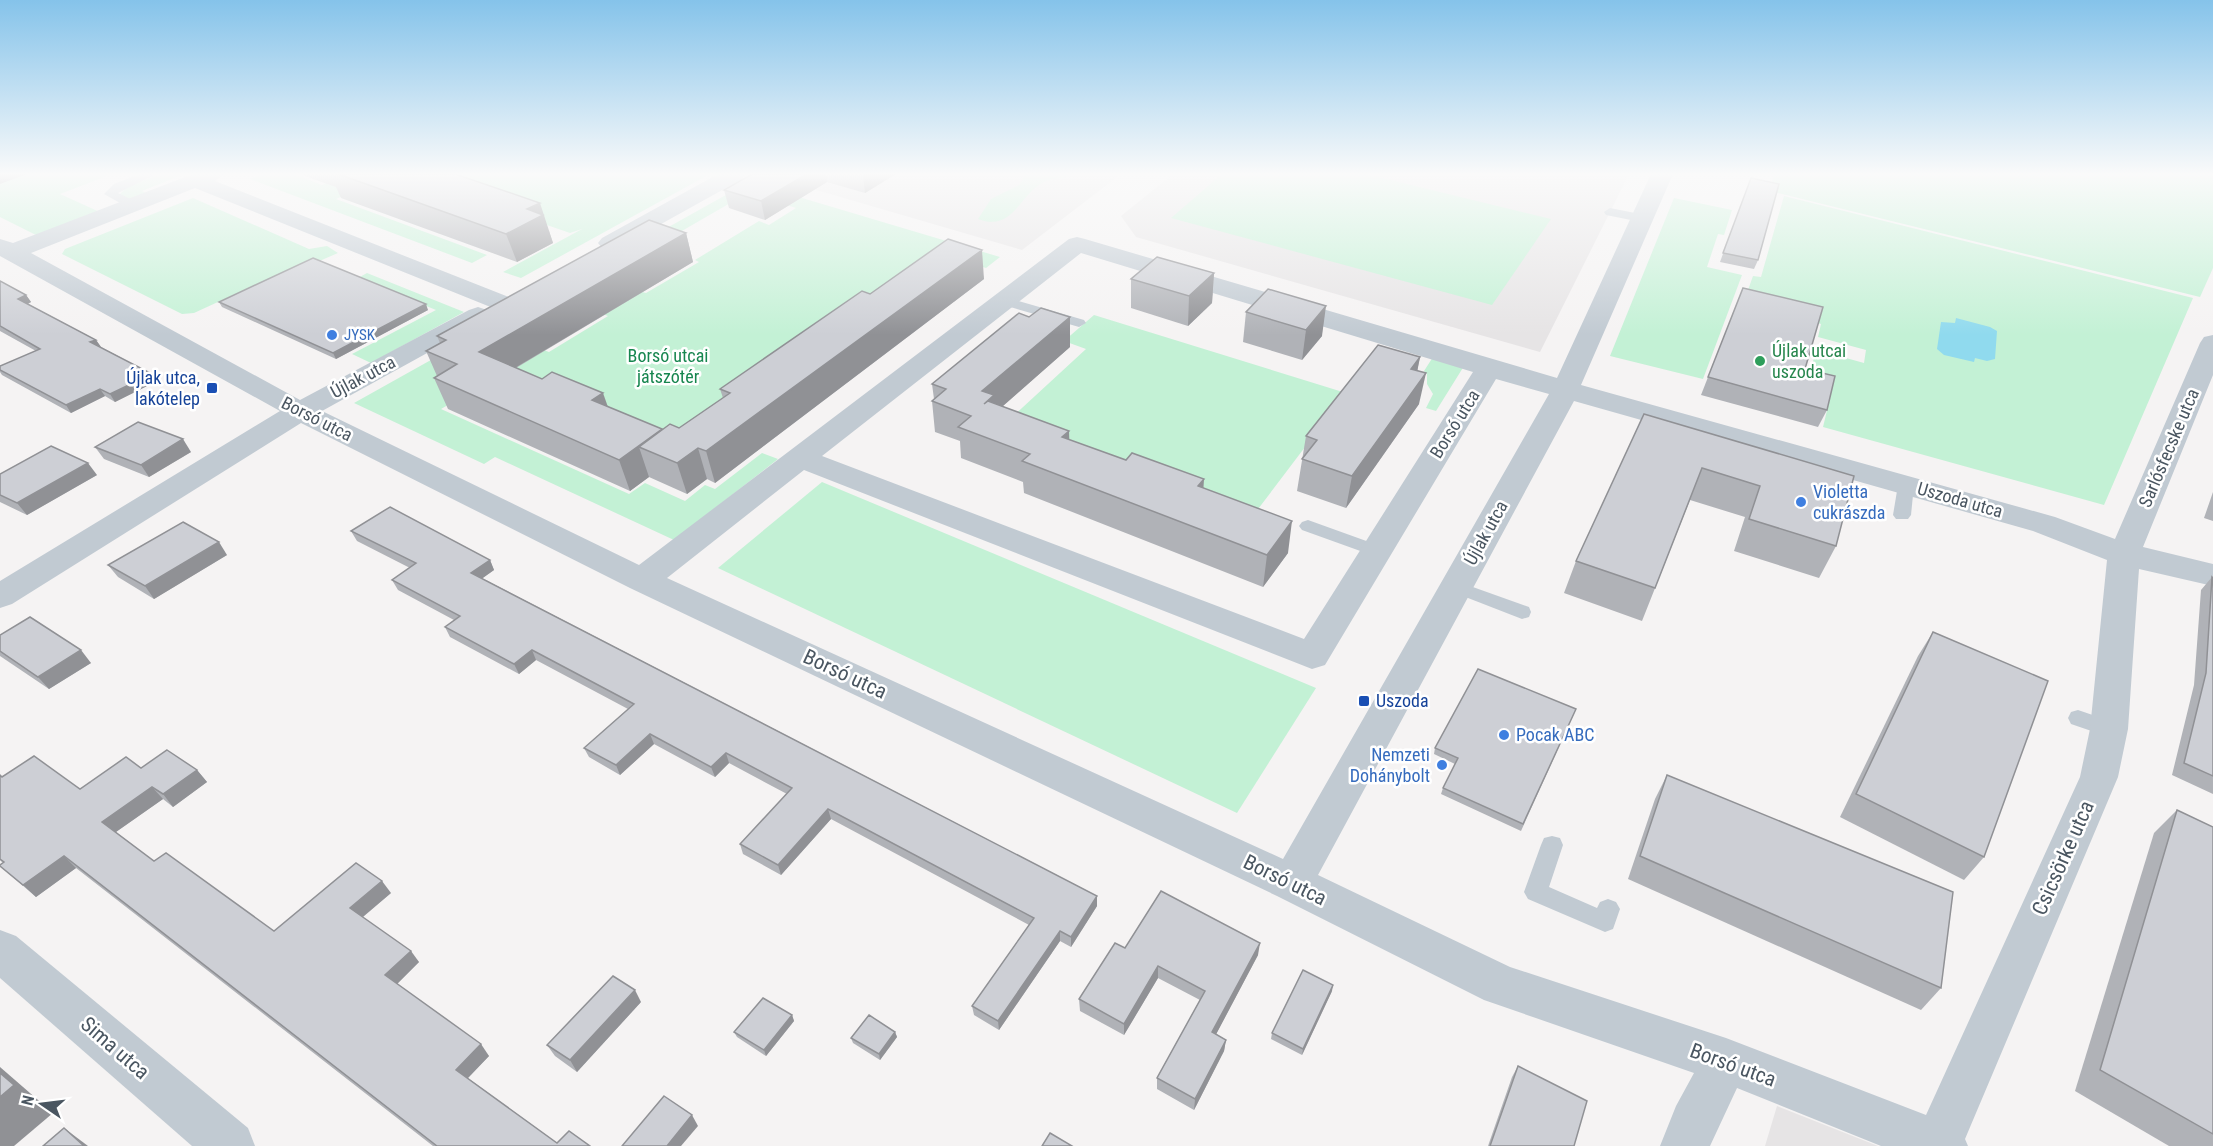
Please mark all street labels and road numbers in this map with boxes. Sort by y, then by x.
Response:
street label: Újlak utca [327,351,399,402]
street label: Sarlósfecske utca [2134,385,2203,510]
street label: Borsó utca [1425,386,1484,462]
street label: Borsó utca [278,392,356,445]
street label: Uszoda utca [1915,477,2005,522]
street label: Újlak utca [1459,497,1512,569]
street label: Borsó utca [799,644,891,704]
street label: Csicsörke utca [2027,797,2099,919]
street label: Borsó utca [1240,850,1330,910]
street label: Sima utca [76,1012,154,1084]
street label: Borsó utca [1687,1038,1779,1092]

